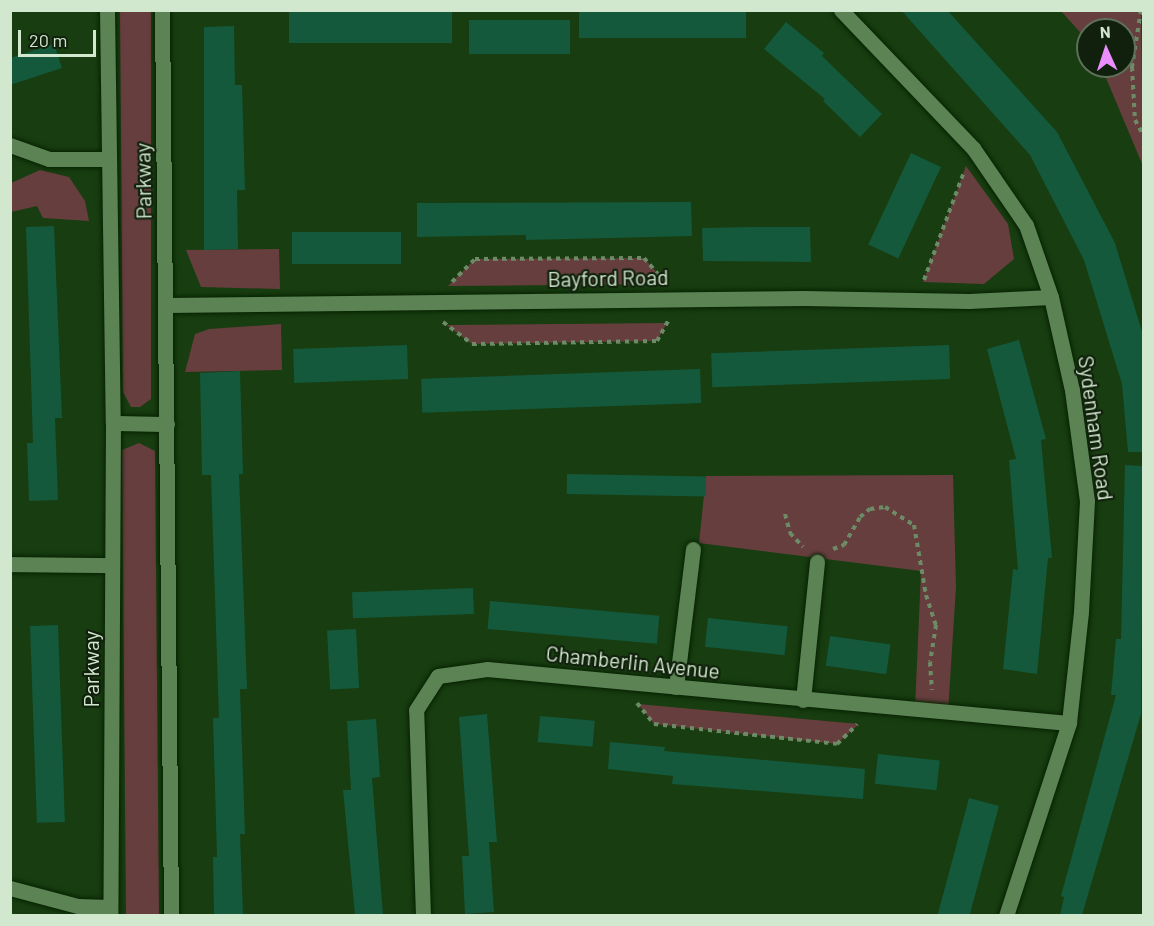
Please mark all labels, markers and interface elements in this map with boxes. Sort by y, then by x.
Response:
scale bar [21,18,99,56]
north arrow [1076,18,1136,78]
text: N [1099,22,1111,41]
text: 20 m [29,29,67,51]
street label: Parkway [130,143,156,219]
street label: Bayford Road [547,264,669,292]
street label: Sydenham Road [1073,354,1119,502]
street label: Parkway [78,631,104,707]
street label: Chamberlin Avenue [545,640,721,684]

